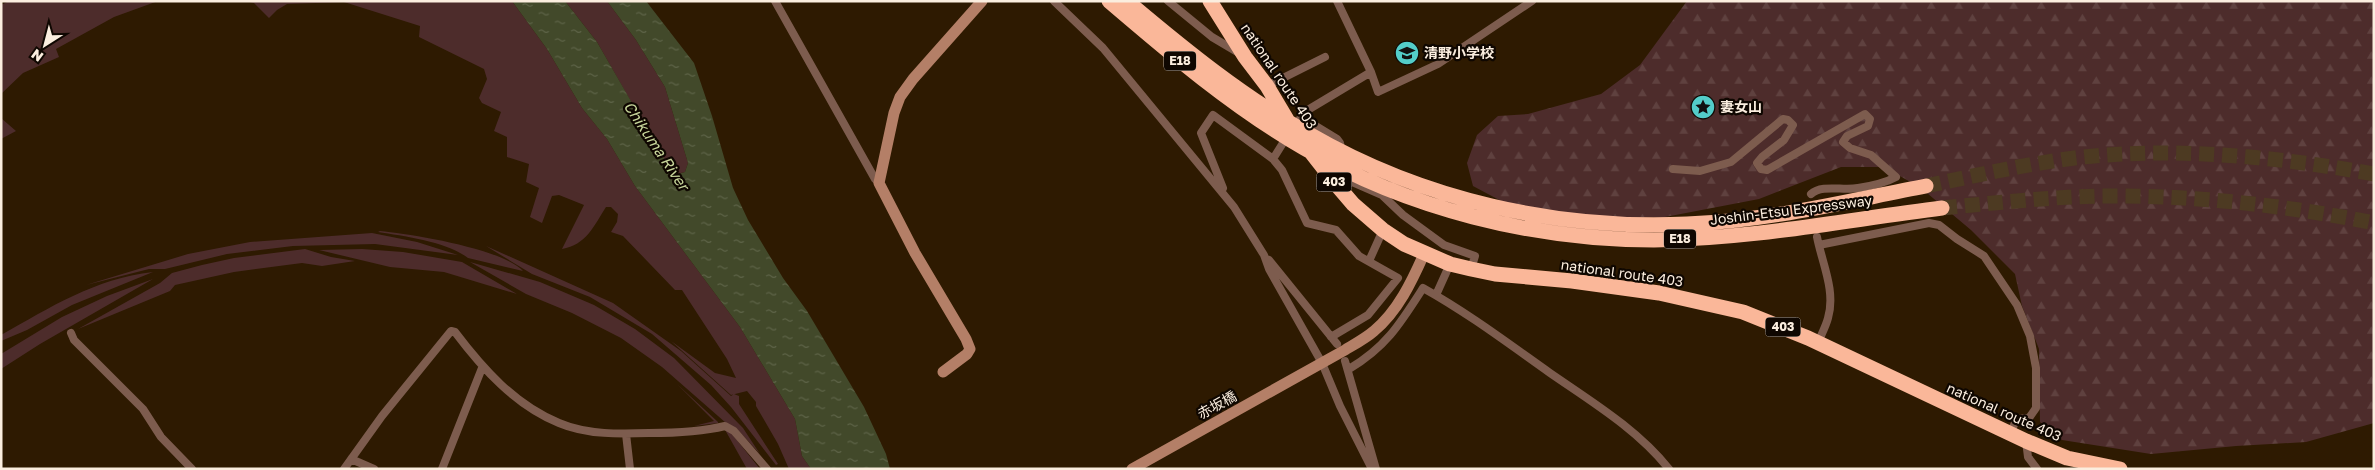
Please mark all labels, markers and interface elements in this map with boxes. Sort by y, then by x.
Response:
north arrow [20,20,70,70]
street label: national route 403 [1238,20,1321,132]
school or university icon: 清野小学校 [1394,40,1420,66]
place label: 清野小学校 [1424,44,1494,61]
text: N [28,46,46,66]
road number: E18 [1164,51,1196,70]
place icon: 妻女山 [1690,94,1716,120]
water label: Chikuma River [620,98,694,195]
place label: 妻女山 [1720,98,1762,115]
road number: 403 [1316,172,1352,192]
street label: Joshin-Etsu Expressway [1709,191,1873,228]
road number: E18 [1664,230,1696,248]
street label: national route 403 [1560,255,1684,290]
road number: 403 [1766,318,1800,337]
street label: national route 403 [1944,379,2064,444]
street label: 赤坂橋 [1194,387,1239,422]

